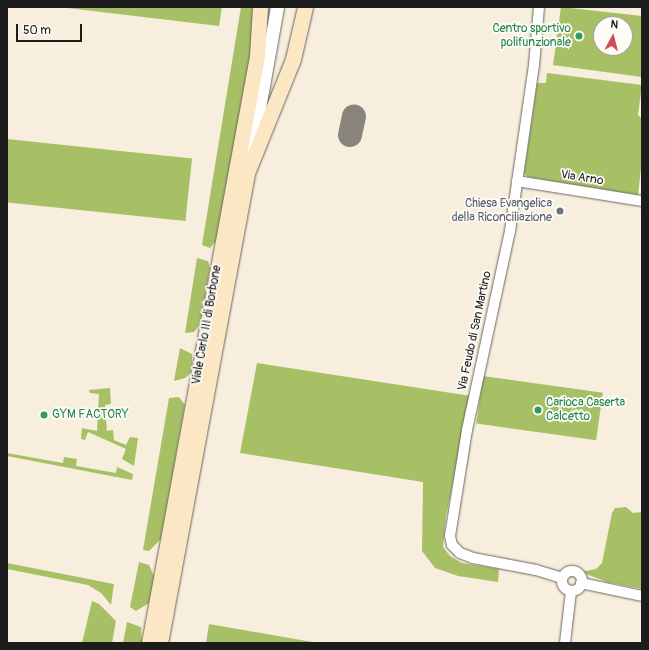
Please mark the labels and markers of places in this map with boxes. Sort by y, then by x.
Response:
place label: Centro sportivo polifunzionale [492,22,571,50]
marker: Centro sportivo polifunzionale [574,31,584,41]
place label: Chiesa Evangelica della Riconciliazione [452,197,552,225]
marker: Chiesa Evangelica della Riconciliazione [555,206,565,216]
place label: Carioca Caserta Calcetto [546,396,625,424]
marker: Carioca Caserta Calcetto [533,405,543,415]
place label: GYM FACTORY [52,408,129,422]
marker: GYM FACTORY [39,410,49,420]

